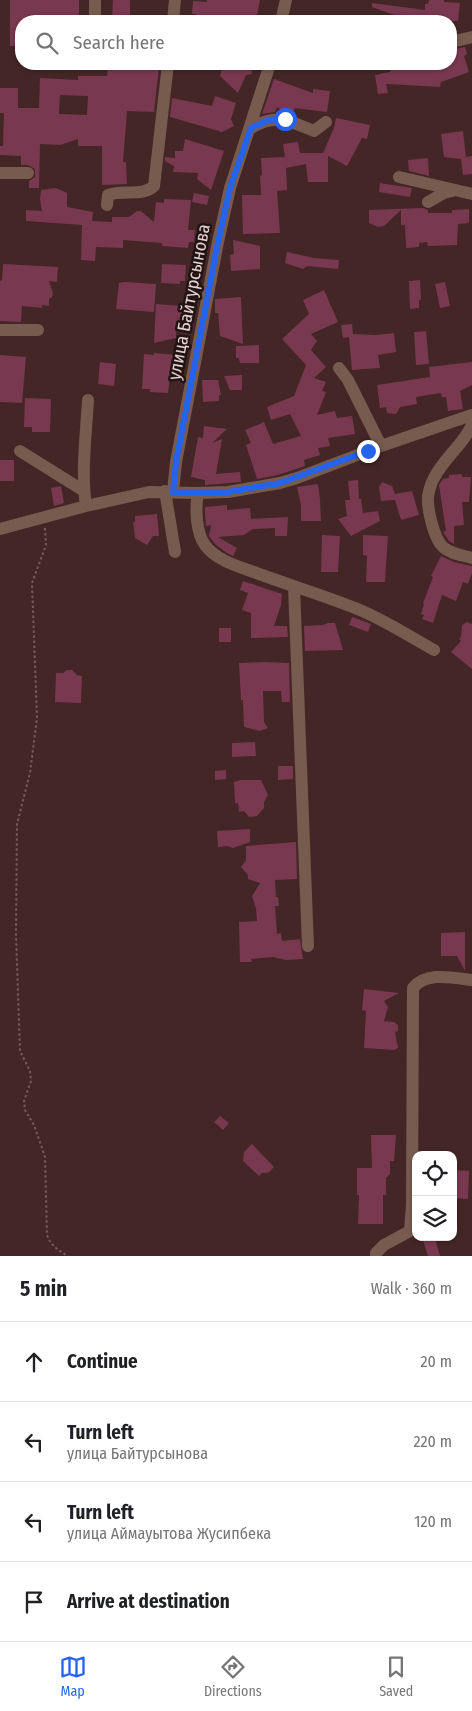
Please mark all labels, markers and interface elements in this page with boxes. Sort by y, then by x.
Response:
search box [15,15,457,70]
icon: search [33,29,61,57]
text: Search here [73,31,165,54]
route start [274,108,297,131]
street label: улица Байтурсынова [163,222,215,382]
route end [357,440,380,463]
map controls [412,1151,457,1241]
button: locate [412,1151,457,1196]
button: layers [412,1196,457,1241]
text: 5 min [20,1276,67,1302]
text: Walk · 360 m [371,1279,452,1298]
icon: ahead [20,1348,48,1376]
text: Continue [67,1350,138,1373]
text: 20 m [421,1352,452,1371]
text: Turn left [67,1421,134,1444]
icon: left [20,1428,48,1456]
text: 220 m [413,1432,452,1451]
text: улица Байтурсынова [67,1444,208,1463]
text: Turn left [67,1501,134,1524]
icon: left [20,1508,48,1536]
text: 120 m [414,1512,452,1531]
text: улица Аймауытова Жусипбека [67,1524,271,1543]
icon: arrive [20,1588,48,1616]
text: Arrive at destination [67,1590,230,1613]
tab: Map [59,1653,87,1700]
tab: Directions [204,1653,262,1700]
tab: Saved [379,1653,413,1700]

